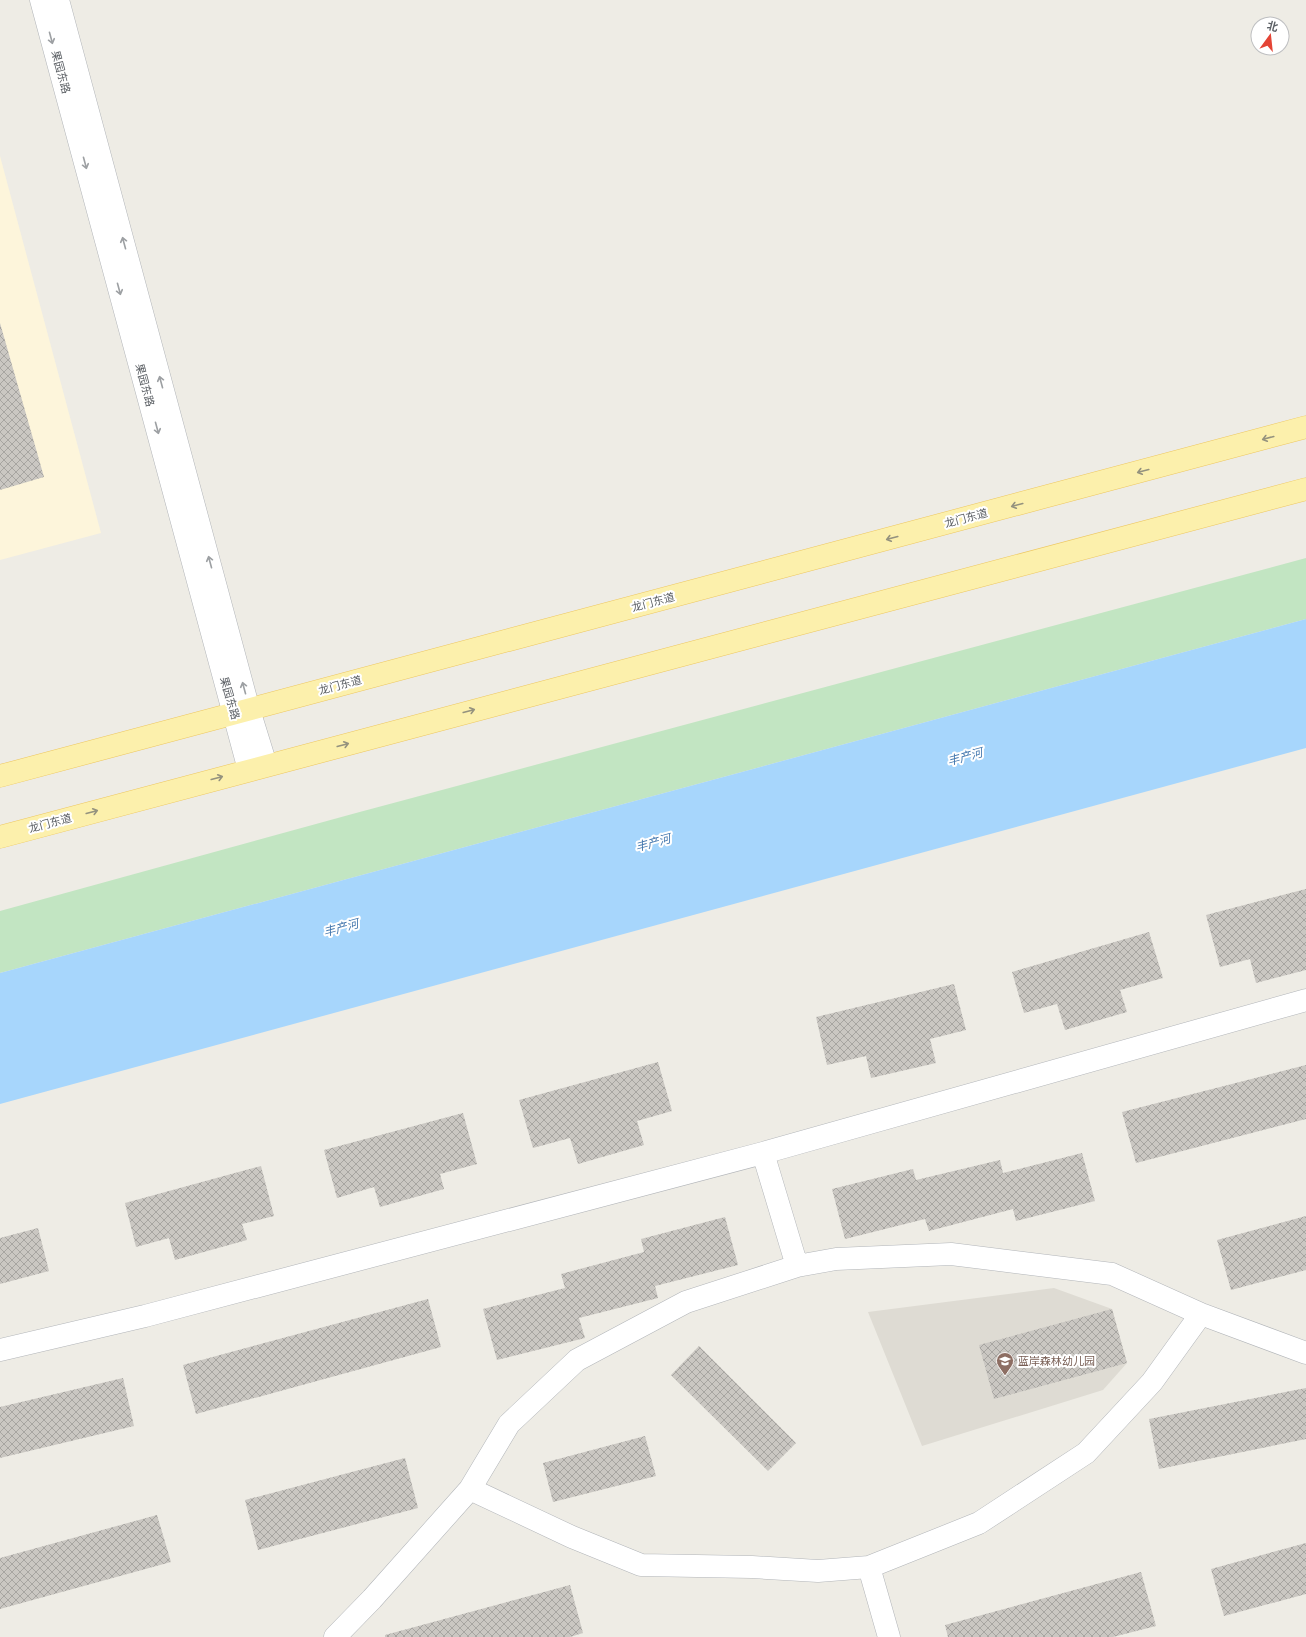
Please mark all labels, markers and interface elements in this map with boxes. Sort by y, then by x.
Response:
north arrow [1250,16,1290,56]
text: 北 [1265,18,1280,35]
one-way arrow [48,31,55,44]
street label: 果园东路 [49,49,73,95]
one-way arrow [82,156,89,169]
one-way arrow [120,237,127,250]
one-way arrow [116,282,123,295]
street label: 果园东路 [133,362,157,408]
one-way arrow [157,376,165,389]
one-way arrow [153,421,161,434]
one-way arrow [1262,434,1275,442]
one-way arrow [1136,468,1149,475]
one-way arrow [1011,501,1024,509]
street label: 龙门东道 [943,506,989,530]
one-way arrow [885,535,898,542]
one-way arrow [206,556,213,569]
street label: 龙门东道 [630,590,676,614]
street label: 龙门东道 [317,673,363,697]
street label: 果园东路 [217,675,243,721]
one-way arrow [239,681,247,694]
one-way arrow [462,707,475,715]
one-way arrow [336,741,349,748]
water label: 丰产河 [946,744,986,768]
one-way arrow [211,774,224,781]
one-way arrow [85,808,98,815]
street label: 龙门东道 [27,811,73,835]
water label: 丰产河 [634,830,674,854]
water label: 丰产河 [322,915,362,939]
school or university icon: 蓝岸森林幼儿园 [995,1351,1015,1376]
place label: 蓝岸森林幼儿园 [1018,1354,1095,1368]

